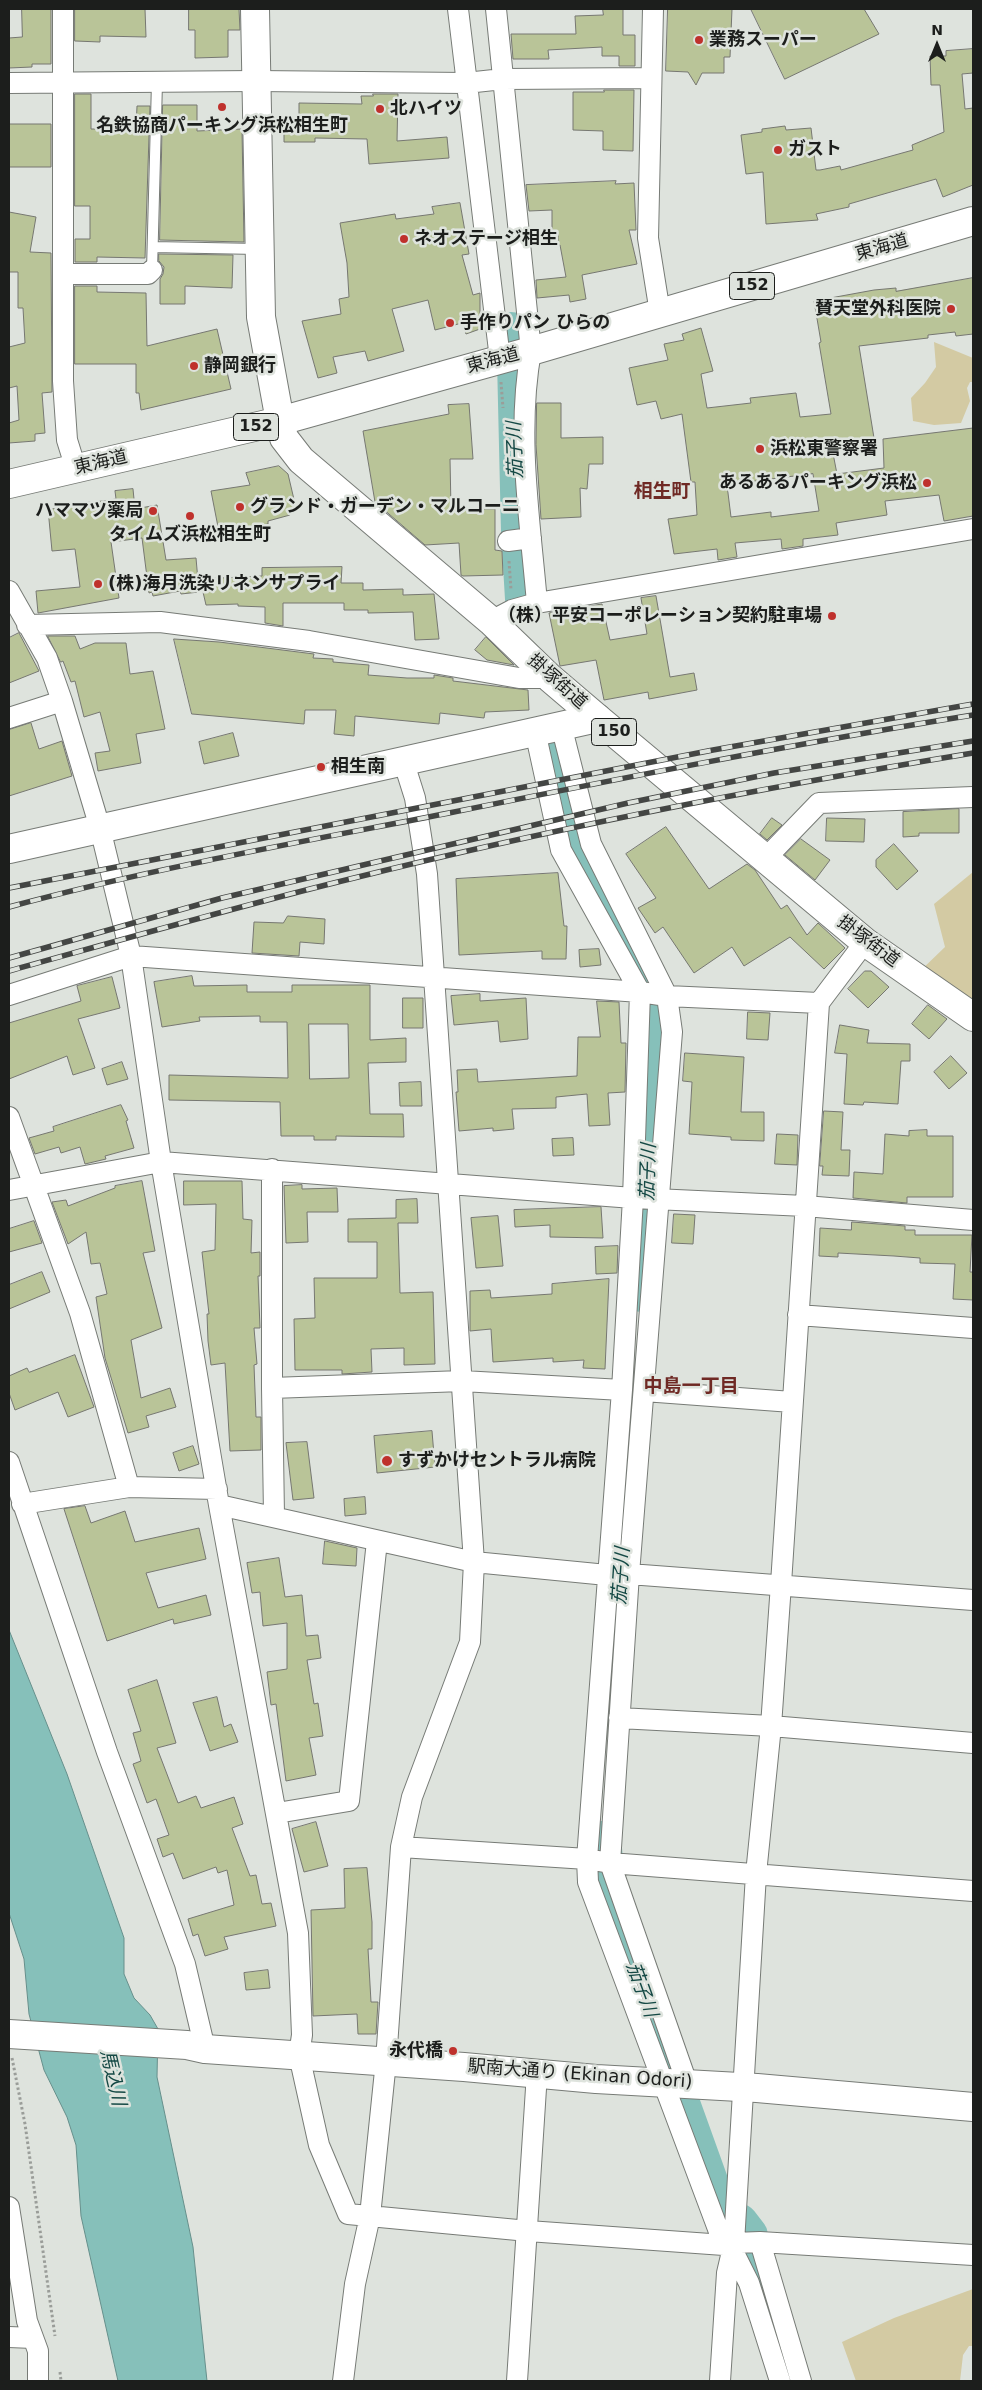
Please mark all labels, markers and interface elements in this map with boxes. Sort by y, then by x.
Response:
north arrow [912,20,962,70]
text: N [931,22,943,38]
place label: 業務スーパー [709,29,817,51]
marker: 業務スーパー [693,34,705,46]
place label: 北ハイツ [390,98,462,120]
marker: 名鉄協商パーキング浜松相生町 [216,101,228,113]
marker: 北ハイツ [374,103,386,115]
place label: 名鉄協商パーキング浜松相生町 [96,115,348,137]
place label: ガスト [788,139,842,161]
marker: ガスト [772,144,784,156]
place label: ネオステージ相生 [414,228,558,250]
street label: 東海道 [853,230,911,266]
marker: ネオステージ相生 [398,233,410,245]
road number: 152 [730,272,774,300]
place label: 賛天堂外科医院 [815,298,941,320]
marker: 賛天堂外科医院 [945,303,957,315]
place label: 手作りパン ひらの [460,312,610,334]
marker: 手作りパン ひらの [444,317,456,329]
street label: 東海道 [464,344,522,378]
place label: 静岡銀行 [204,355,276,377]
marker: 静岡銀行 [188,360,200,372]
road number: 152 [234,414,278,441]
water label: 茄子川 [504,421,528,479]
place label: 浜松東警察署 [770,438,878,460]
marker: 浜松東警察署 [754,443,766,455]
street label: 東海道 [72,446,130,480]
place label: あるあるパーキング浜松 [719,472,917,494]
marker: あるあるパーキング浜松 [921,477,933,489]
district label: 相生町 [634,481,690,503]
place label: グランド・ガーデン・マルコーニ [250,496,520,518]
place label: ハママツ薬局 [35,500,143,522]
marker: グランド・ガーデン・マルコーニ [234,501,246,513]
marker: ハママツ薬局 [147,505,159,517]
marker: タイムズ浜松相生町 [184,510,196,522]
place label: タイムズ浜松相生町 [109,524,271,546]
place label: (株)海月洗染リネンサプライ [108,573,340,595]
marker: (株)海月洗染リネンサプライ [92,578,104,590]
place label: （株）平安コーポレーション契約駐車場 [498,605,822,627]
marker: （株）平安コーポレーション契約駐車場 [826,610,838,622]
street label: 掛塚街道 [523,650,591,714]
road number: 150 [592,719,636,746]
place label: 相生南 [331,756,385,778]
marker: 相生南 [315,761,327,773]
street label: 掛塚街道 [833,912,903,972]
water label: 茄子川 [637,1143,661,1201]
district label: 中島一丁目 [644,1376,738,1398]
place label: すずかけセントラル病院 [398,1450,596,1472]
marker: すずかけセントラル病院 [380,1454,394,1468]
water label: 茄子川 [609,1547,635,1605]
water label: 茄子川 [621,1959,661,2021]
place label: 永代橋 [389,2040,443,2062]
marker: 永代橋 [447,2045,459,2057]
water label: 馬込川 [94,2048,130,2108]
street label: 駅南大通り (Ekinan Odori) [467,2056,693,2094]

